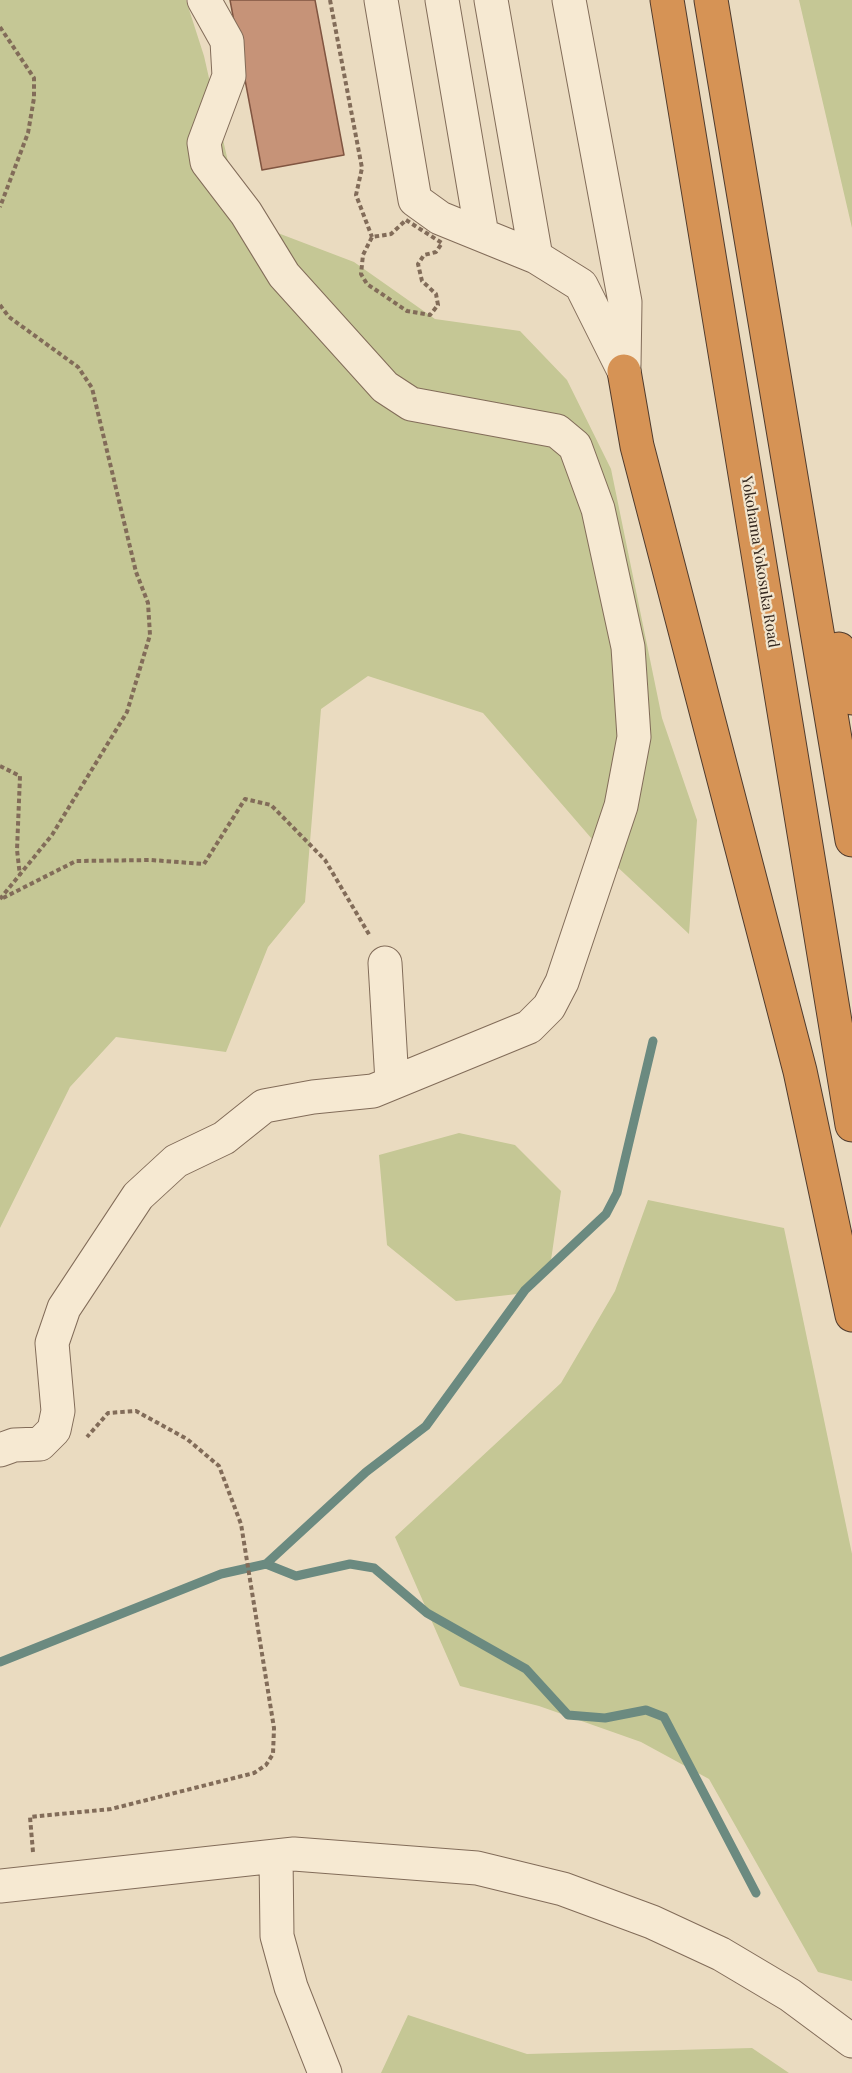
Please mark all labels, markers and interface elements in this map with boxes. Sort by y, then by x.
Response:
street label: Yokohama Yokosuka Road [738,475,782,649]

